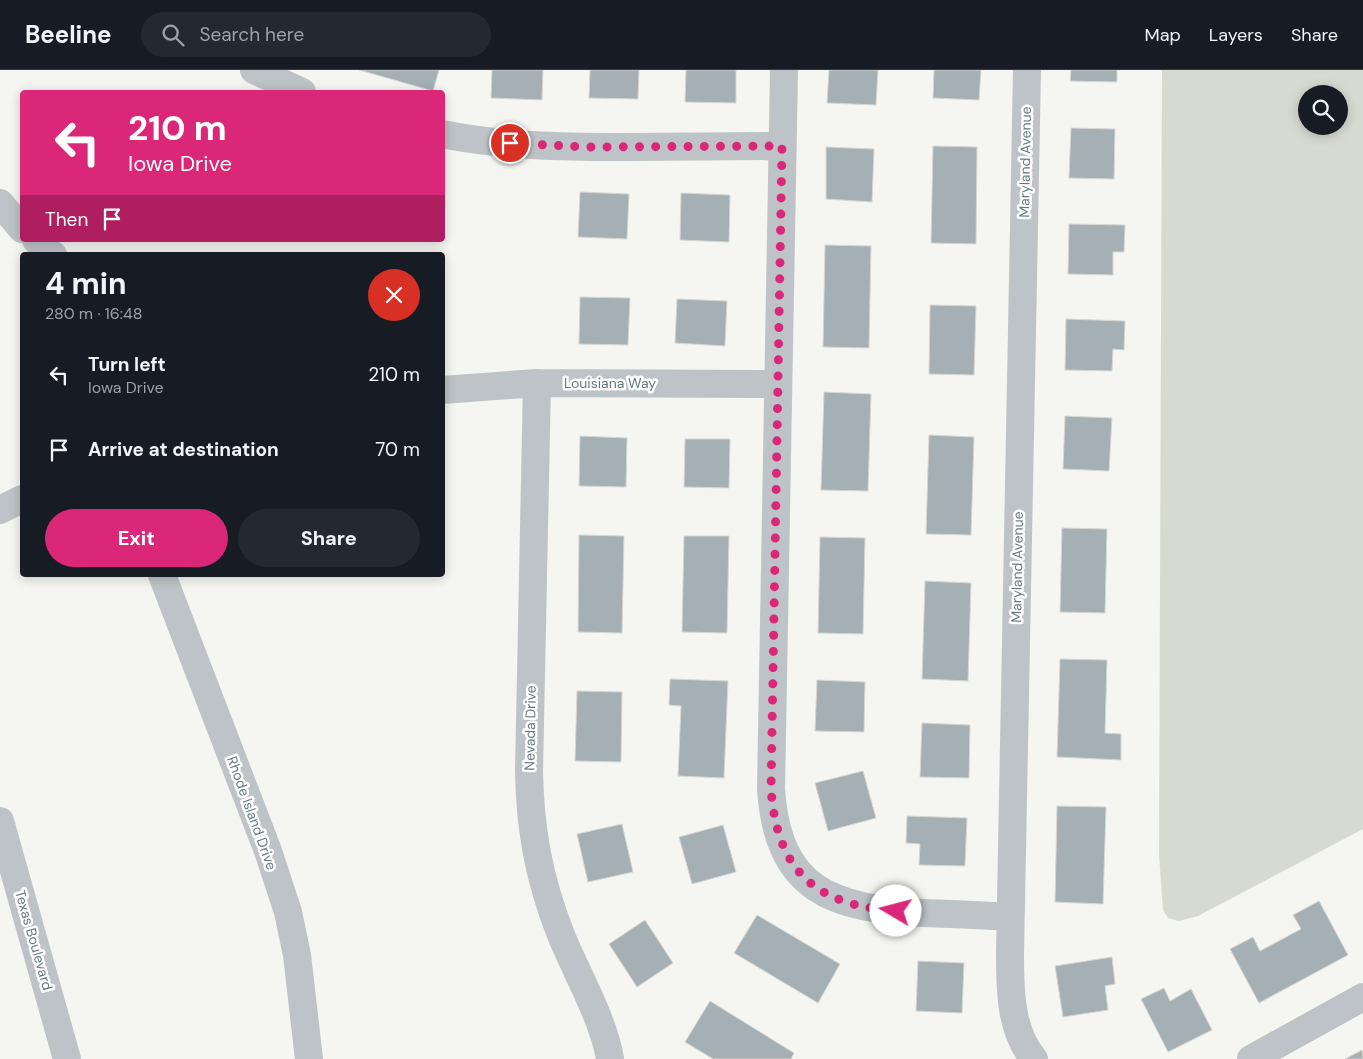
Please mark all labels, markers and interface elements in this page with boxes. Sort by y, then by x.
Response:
search box [141,12,491,57]
text: Beeline [25,19,111,50]
icon: search [159,21,187,49]
text: Search here [199,22,304,47]
text: Map [1145,23,1181,47]
text: Layers [1209,23,1263,47]
text: Share [1291,23,1338,47]
map controls [1298,85,1348,135]
button: search [1298,85,1348,135]
text: 210 m [128,105,227,151]
street label: Maryland Avenue [1015,106,1035,218]
icon: left [45,110,110,175]
pin [489,122,531,164]
icon: arrive [496,129,524,157]
text: Iowa Drive [128,149,232,178]
icon: arrive [98,205,126,233]
text: Then [45,207,88,232]
text: 4 min [45,264,127,303]
button: close [368,269,420,321]
text: 280 m · 16:48 [45,303,143,324]
text: Turn left [88,352,166,377]
icon: left [45,361,73,389]
text: 210 m [368,362,420,387]
street label: Louisiana Way [564,374,656,392]
text: Iowa Drive [88,377,164,398]
icon: arrive [45,436,73,464]
text: Arrive at destination [88,437,279,462]
text: 70 m [375,437,420,462]
button: Exit [45,509,228,567]
button: Share [238,509,420,567]
street label: Maryland Avenue [1007,511,1027,623]
street label: Nevada Drive [520,685,540,771]
street label: Rhode Island Drive [223,754,281,872]
position arrow [869,884,921,936]
street label: Texas Boulevard [11,888,57,992]

